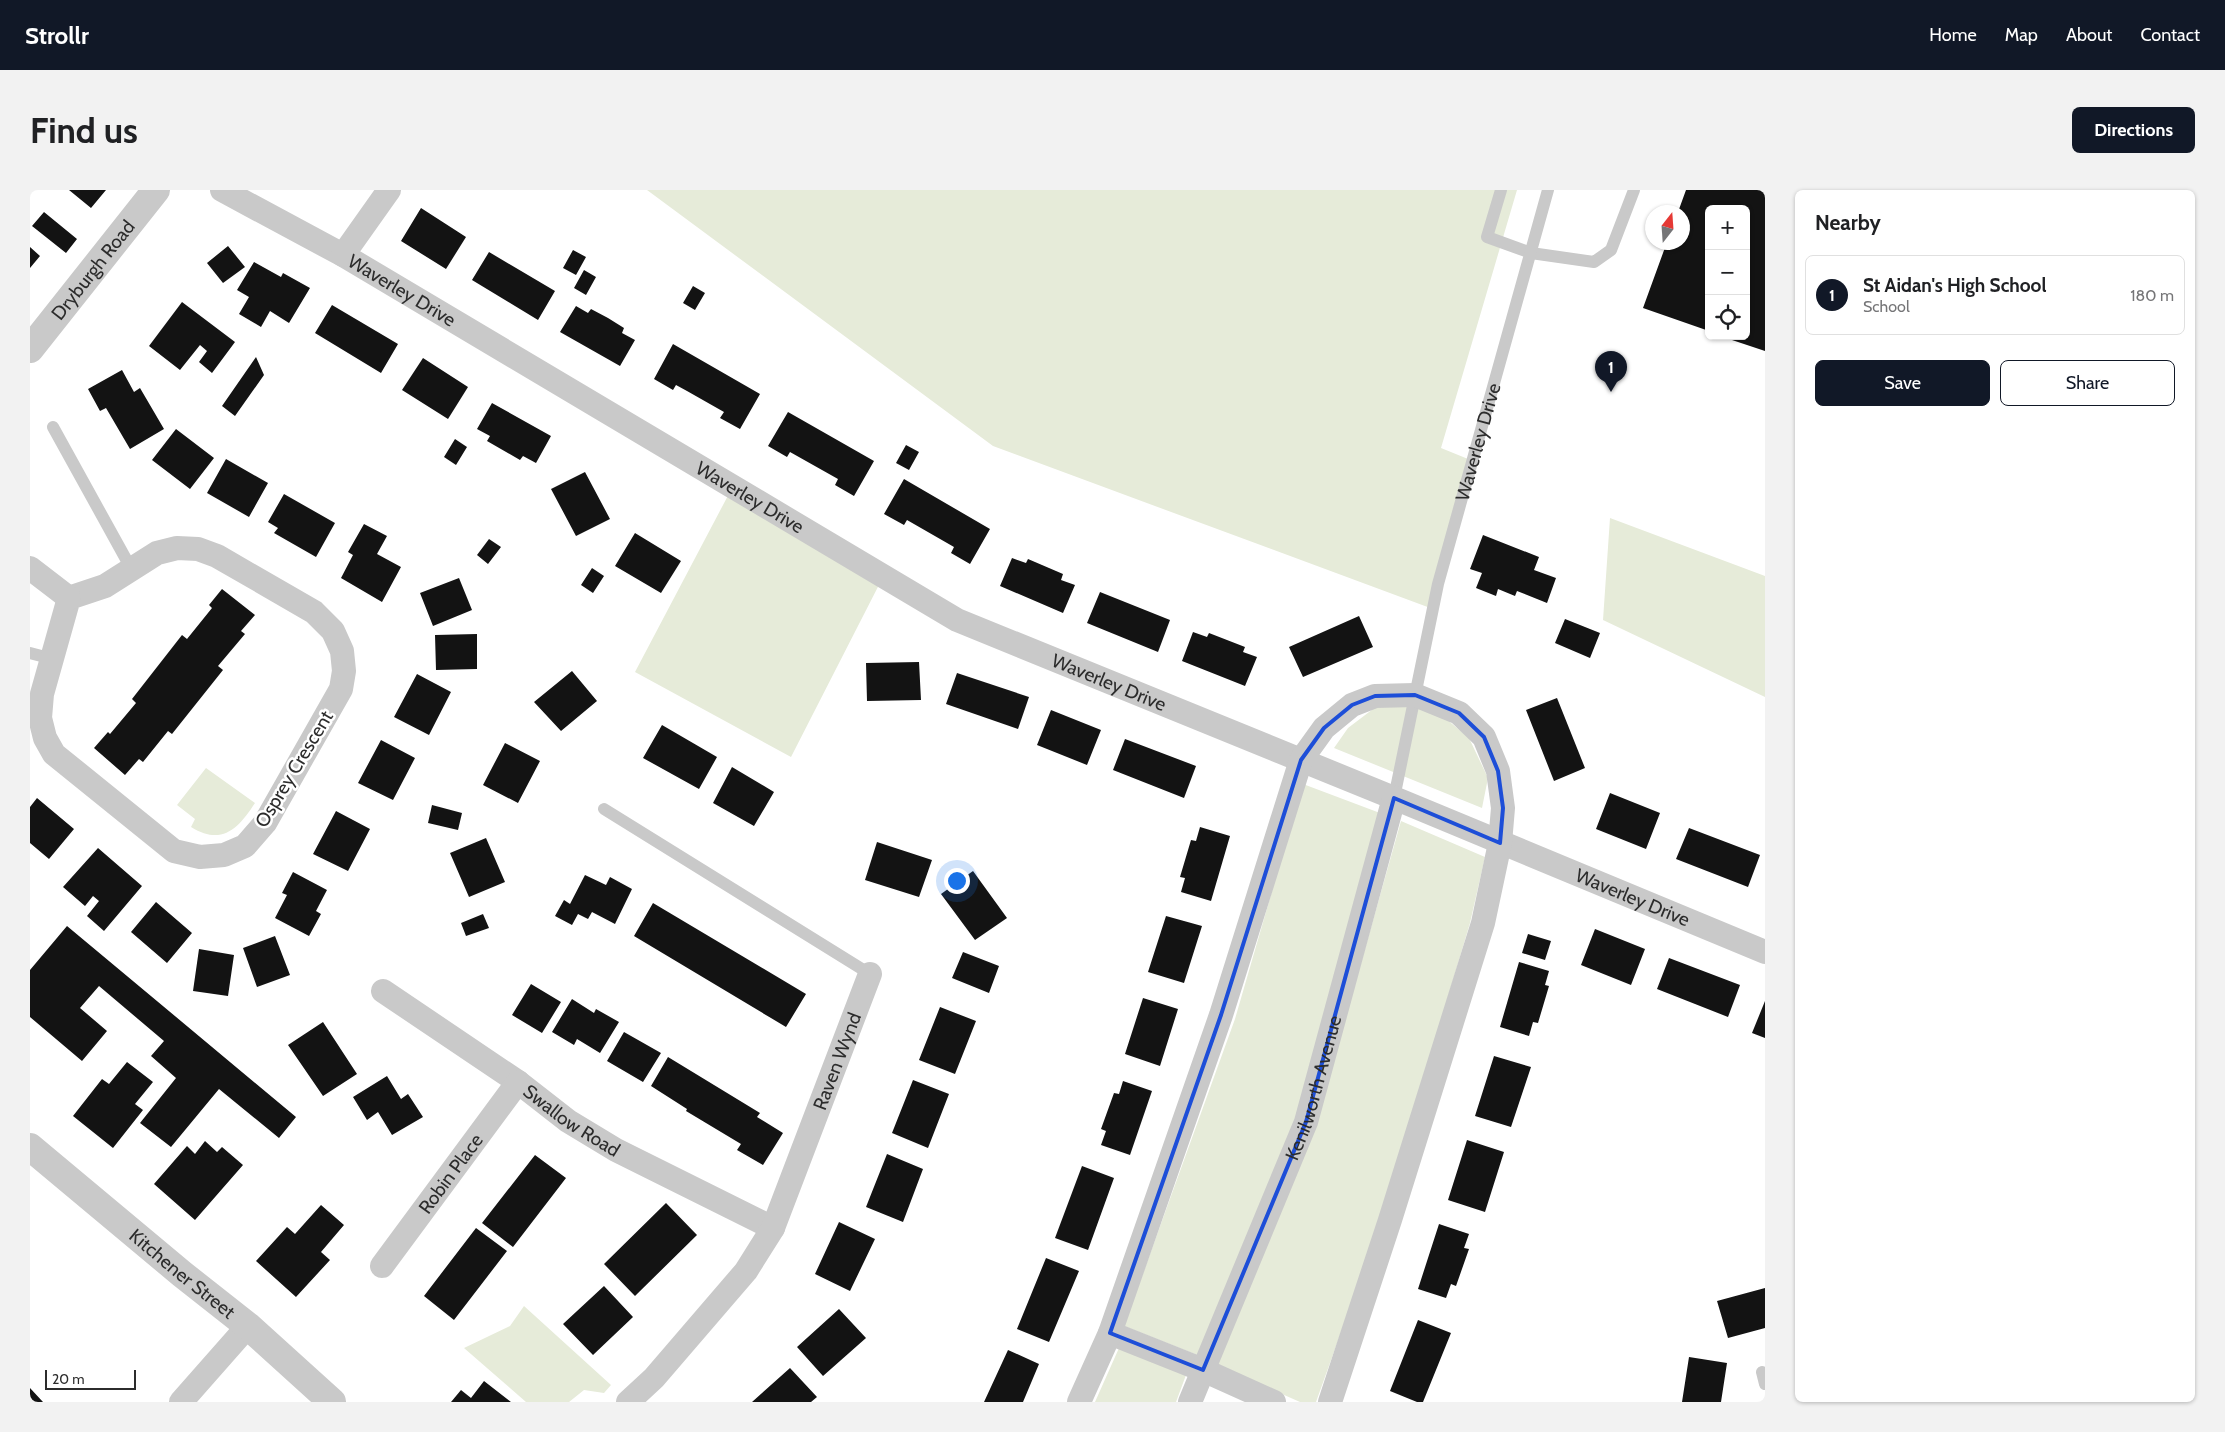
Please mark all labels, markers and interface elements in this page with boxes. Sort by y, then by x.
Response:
text: Strollr [25,21,89,50]
text: Home [1929,24,1977,46]
text: Map [2005,24,2038,46]
text: About [2066,24,2112,46]
text: Contact [2140,24,2200,46]
button: Directions [2072,107,2195,153]
text: Find us [30,109,138,152]
north arrow [1645,205,1690,250]
map controls [1705,205,1750,340]
button: + [1705,205,1750,250]
text: Nearby [1815,210,1881,235]
street label: Dryburgh Road [46,215,139,324]
street label: Waverley Drive [344,249,460,331]
button: − [1705,250,1750,295]
text: St Aidan's High School [1863,274,2046,297]
text: 1 [1829,286,1835,305]
text: 180 m [2130,286,2174,305]
button: locate [1705,295,1750,340]
text: School [1863,297,1910,316]
pin: 1 [1595,351,1627,392]
button: Save [1815,360,1990,406]
button: Share [2000,360,2175,406]
street label: Waverley Drive [1450,380,1505,504]
street label: Waverley Drive [692,456,808,538]
street label: Waverley Drive [1049,648,1170,716]
street label: Osprey Crescent [250,706,338,832]
street label: Waverley Drive [1572,863,1694,931]
your location [944,868,970,894]
street label: Raven Wynd [808,1009,866,1113]
street label: Kenilworth Avenue [1280,1012,1346,1164]
street label: Swallow Road [519,1079,624,1161]
street label: Robin Place [413,1129,488,1218]
street label: Kitchener Street [125,1224,240,1324]
scale bar [45,1367,136,1390]
text: 20 m [52,1370,85,1388]

